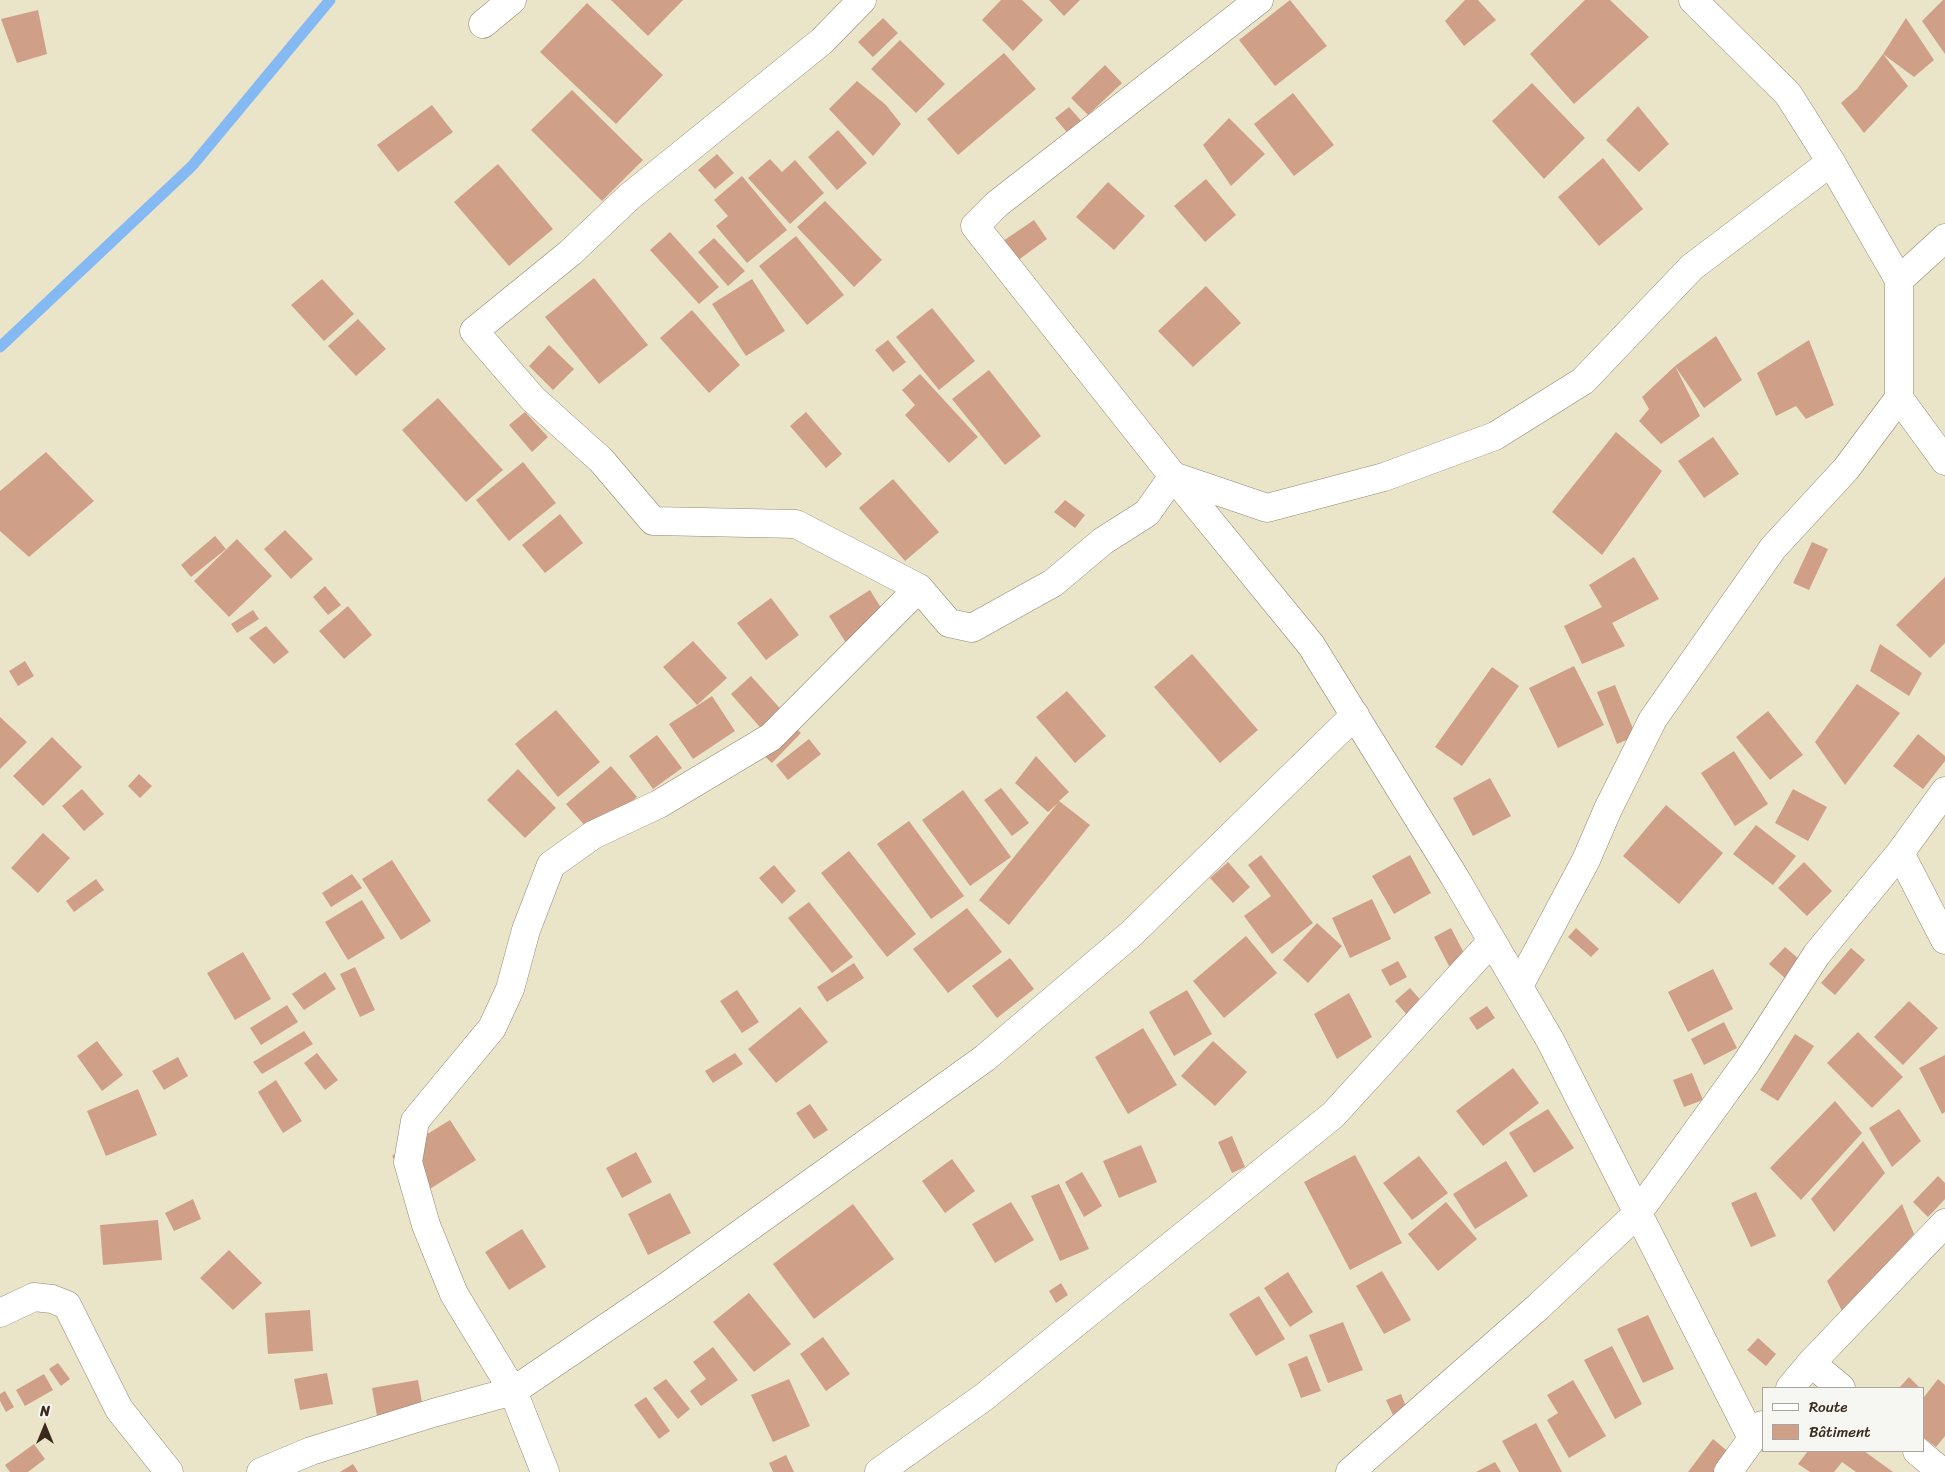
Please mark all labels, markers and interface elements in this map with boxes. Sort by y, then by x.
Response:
legend [1762,1387,1925,1452]
text: Route [1809,1394,1848,1420]
text: N [40,1399,50,1424]
north arrow [20,1402,70,1452]
text: Bâtiment [1809,1419,1871,1445]

